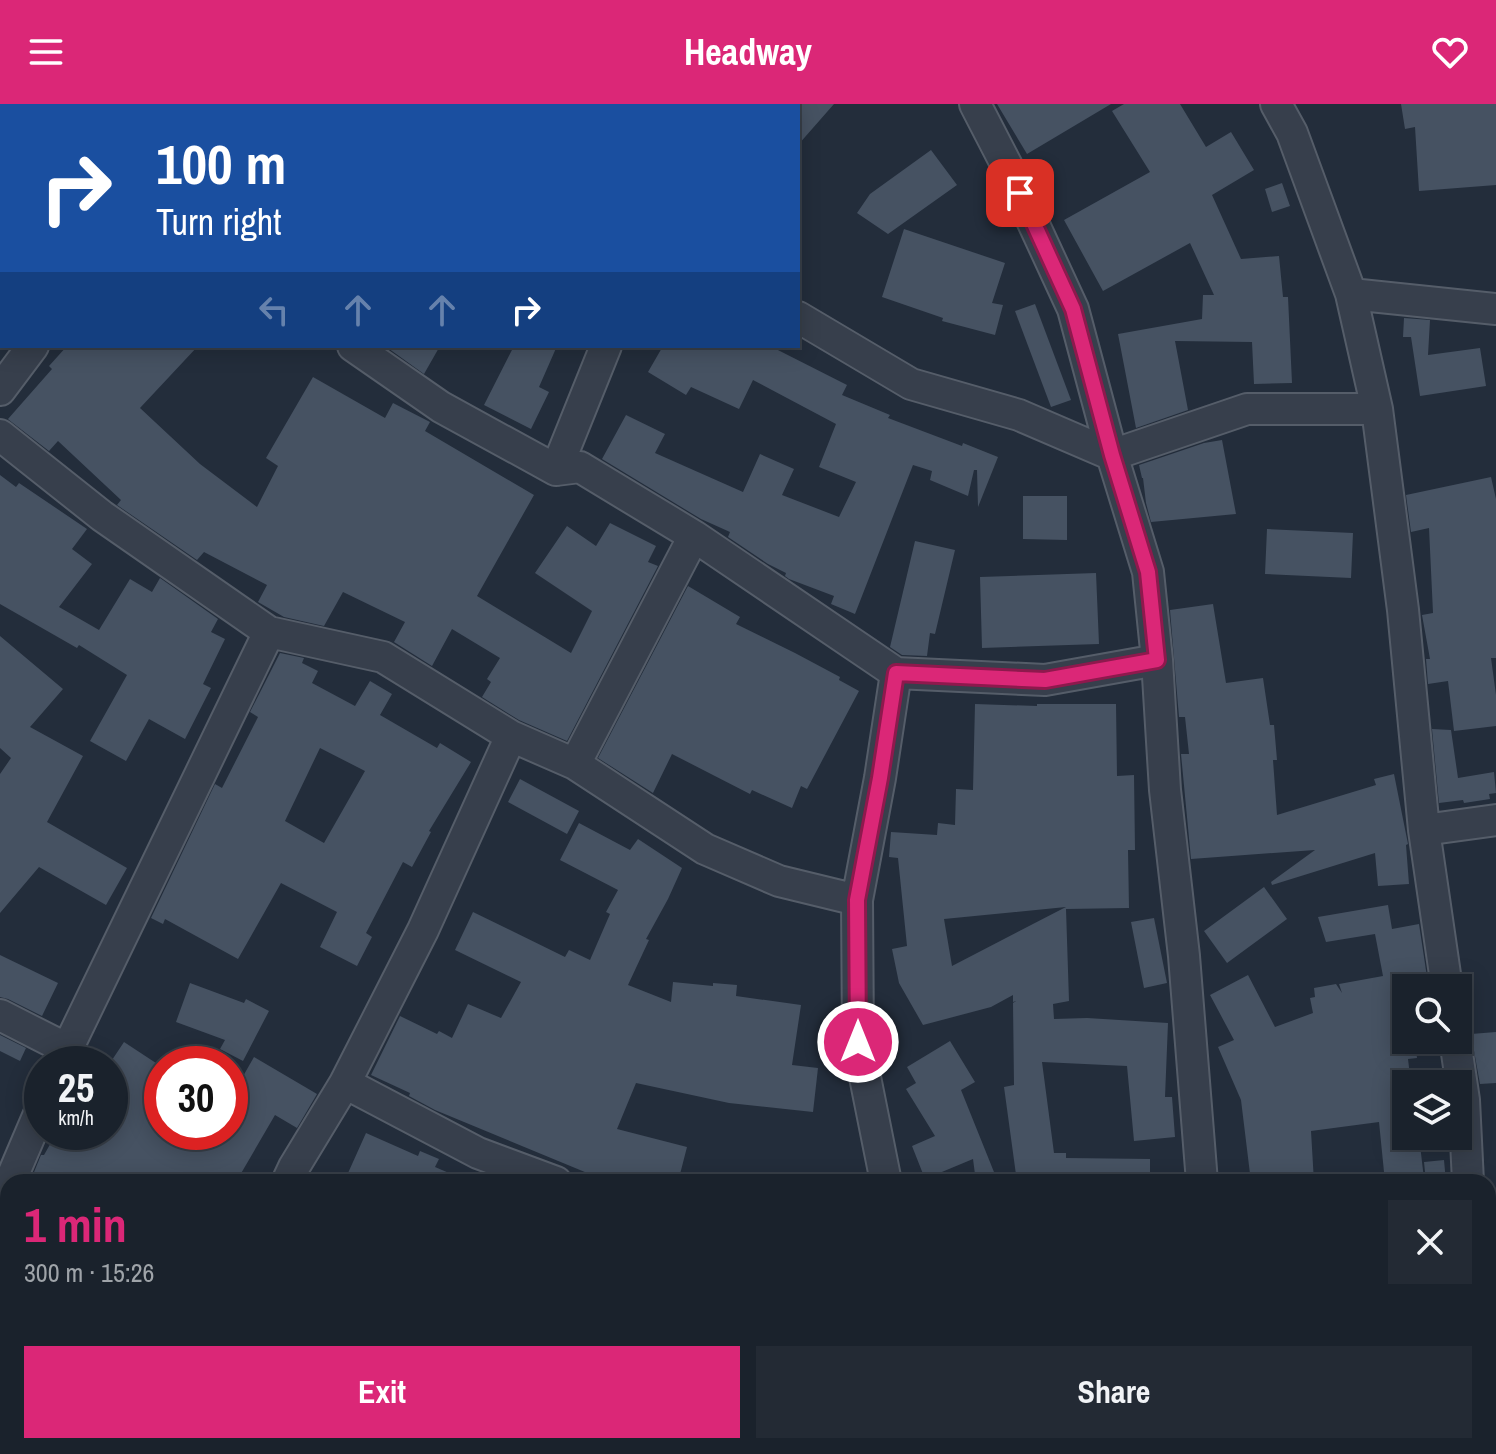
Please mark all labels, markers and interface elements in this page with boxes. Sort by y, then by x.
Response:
text: Headway [684,28,812,76]
icon: menu [24,30,68,74]
icon: heart [1428,30,1472,74]
text: 100 m [156,126,286,201]
icon: right [24,136,128,240]
pin [986,159,1054,227]
icon: arrive [998,171,1042,215]
text: Turn right [156,198,281,246]
icon: left [252,288,296,332]
icon: ahead [336,288,380,332]
icon: ahead [420,288,464,332]
icon: right [504,288,548,332]
map controls [1392,974,1472,1150]
button: search [1392,974,1472,1054]
position arrow [816,1000,900,1084]
speed limit sign: 30 [144,1046,248,1150]
text: 25 [58,1061,94,1114]
button: layers [1392,1070,1472,1150]
text: km/h [58,1104,94,1131]
text: 1 min [24,1192,127,1257]
button: close [1388,1200,1472,1284]
text: 300 m · 15:26 [24,1255,154,1290]
button: Exit [24,1346,740,1438]
button: Share [756,1346,1472,1438]

